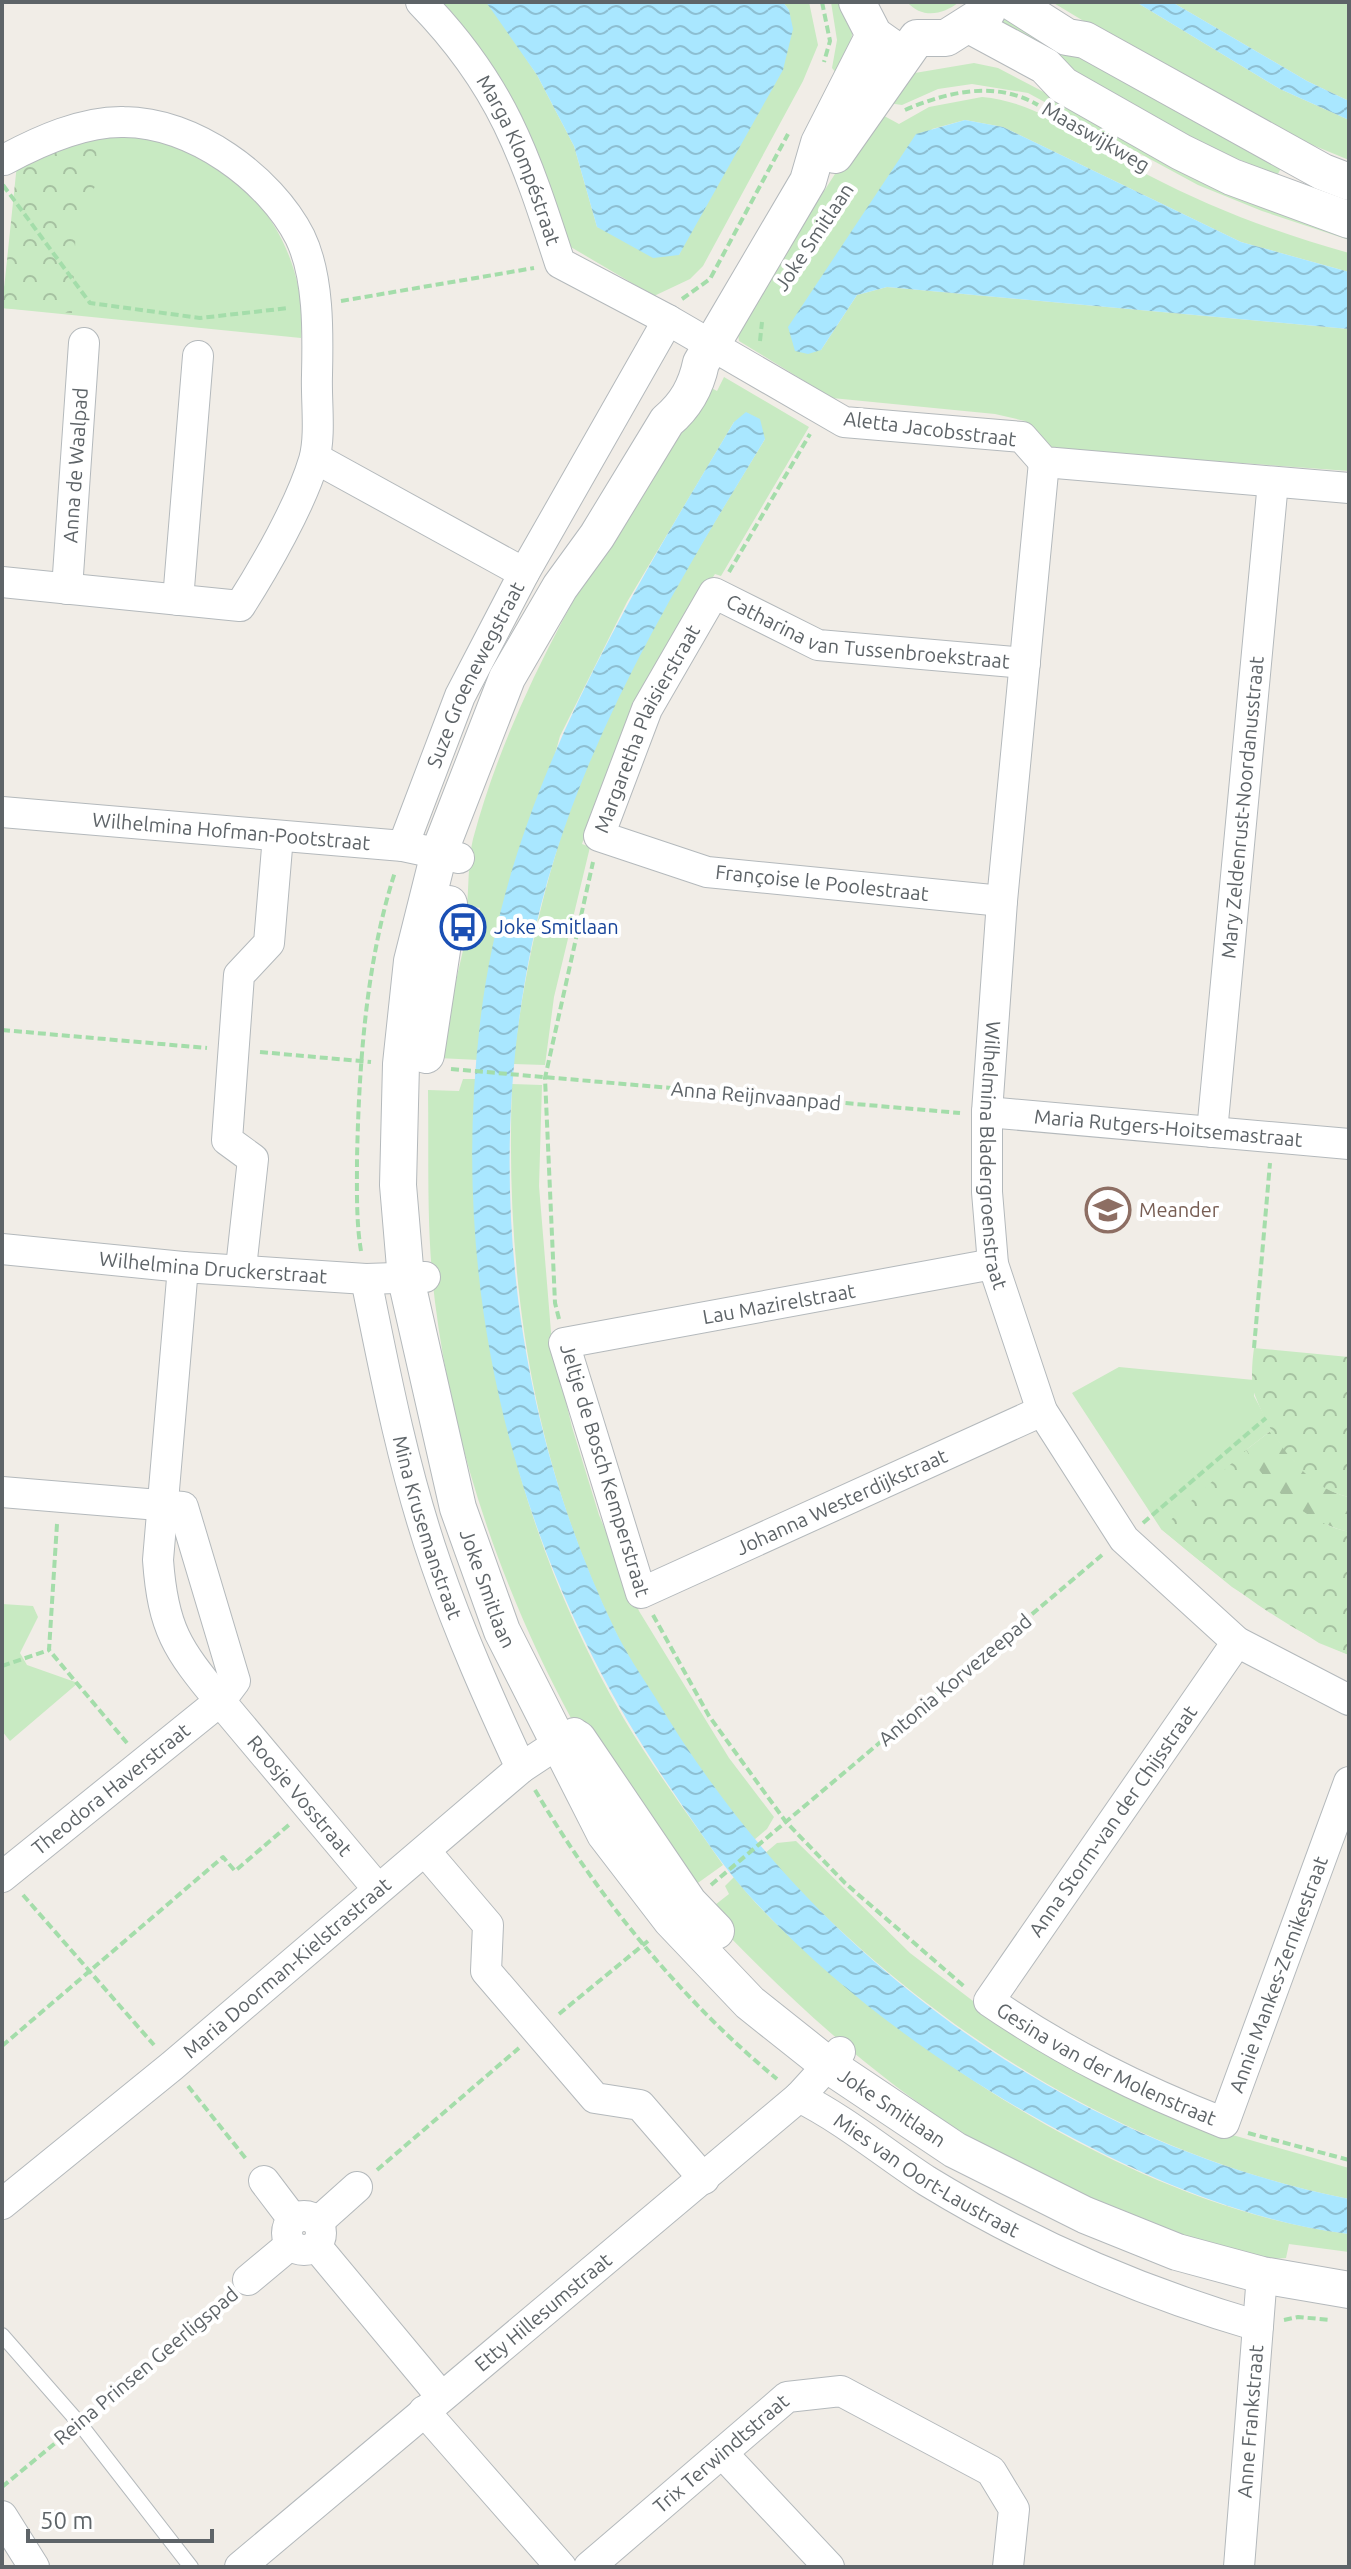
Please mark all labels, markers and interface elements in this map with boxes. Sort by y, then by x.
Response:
street label: Marga Klompéstraat [472,70,565,248]
street label: Maaswijkweg [1039,97,1154,177]
street label: Joke Smitlaan [769,179,858,295]
street label: Anna de Waalpad [58,387,92,544]
street label: Aletta Jacobsstraat [842,407,1018,451]
street label: Suze Groenewegstraat [422,578,529,771]
street label: Catharina van Tussenbroekstraat [723,589,1011,673]
street label: Margaretha Plaisierstraat [589,620,704,836]
street label: Mary Zeldenrust-Noordanusstraat [1216,655,1268,960]
street label: Wilhelmina Hofman-Pootstraat [91,808,371,854]
street label: Françoise le Poolestraat [714,860,930,905]
bus stop icon: Joke Smitlaan [439,903,487,951]
place label: Joke Smitlaan [494,915,619,938]
street label: Wilhelmina Bladergroenstraat [976,1020,1013,1292]
street label: Anna Reijnvaanpad [670,1077,842,1114]
street label: Maria Rutgers-Hoitsemastraat [1033,1104,1304,1151]
school or university icon: Meander [1084,1186,1132,1234]
place label: Meander [1139,1198,1220,1221]
street label: Wilhelmina Druckerstraat [98,1247,328,1287]
street label: Lau Mazirelstraat [701,1279,857,1328]
street label: Jeltje de Bosch Kemperstraat [556,1341,655,1599]
street label: Mina Krusemanstraat [389,1433,467,1622]
street label: Johanna Westerdijkstraat [732,1444,951,1559]
street label: Joke Smitlaan [456,1526,521,1652]
street label: Antonia Korvezeepad [874,1609,1036,1750]
street label: Anna Storm-van der Chijsstraat [1024,1701,1201,1941]
street label: Theodora Haverstraat [27,1718,194,1859]
street label: Roosje Vosstraat [243,1731,357,1860]
street label: Annie Mankes-Zernikestraat [1224,1853,1332,2096]
street label: Maria Doorman-Kielstrastraat [178,1872,395,2063]
street label: Gesina van der Molenstraat [992,1997,1220,2130]
street label: Joke Smitlaan [834,2063,950,2152]
street label: Mies van Oort-Laustraat [830,2108,1024,2242]
street label: Etty Hillesumstraat [470,2248,616,2376]
street label: Reina Prinsen Geerligspad [49,2282,242,2449]
street label: Anne Frankstraat [1232,2344,1267,2499]
street label: Trix Terwindtstraat [648,2389,793,2518]
scale bar [28,2493,212,2543]
text: 50 m [40,2507,93,2534]

